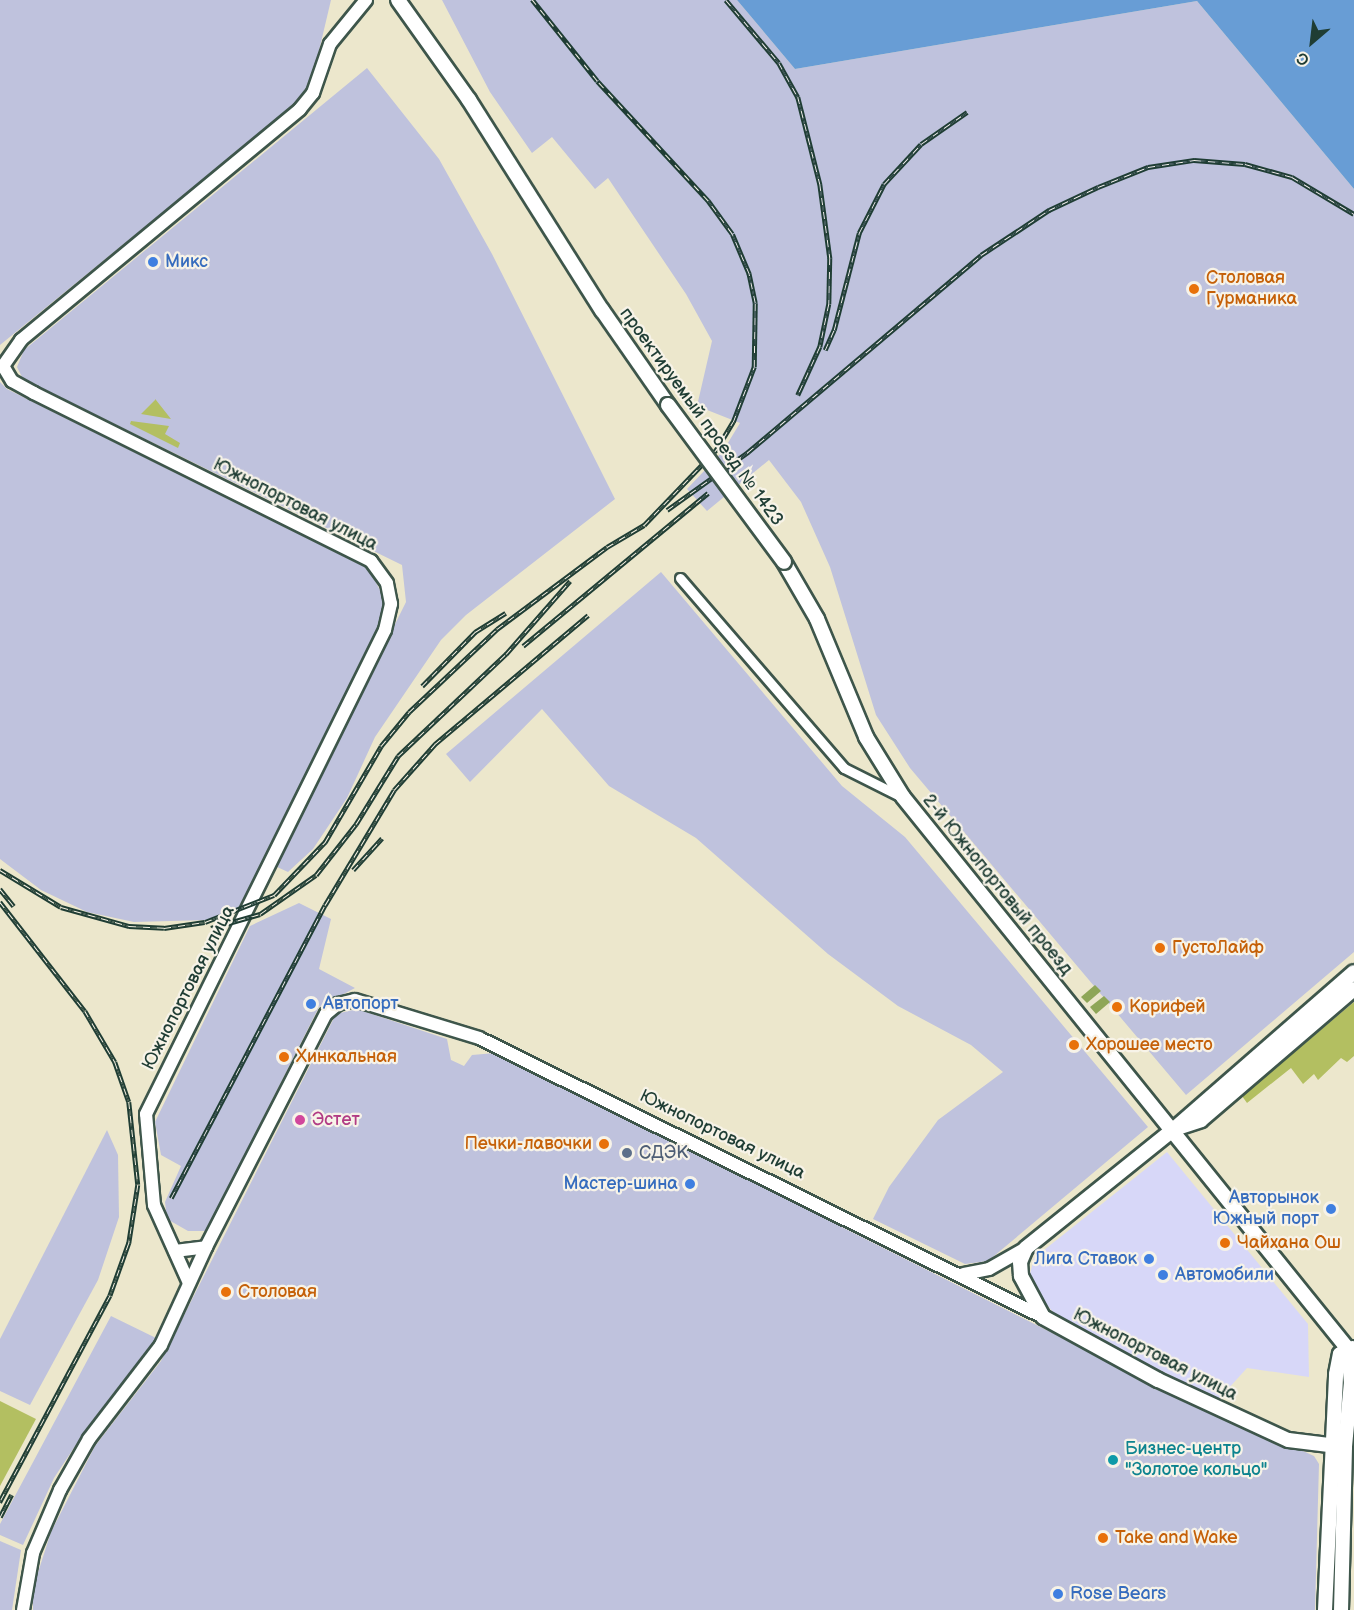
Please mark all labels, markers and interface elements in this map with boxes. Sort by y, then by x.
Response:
north arrow [1282,12,1342,72]
text: С [1294,47,1313,69]
place label: Микс [165,251,208,273]
marker: Микс [146,255,160,269]
place label: Столовая Гурманика [1206,268,1297,310]
marker: Столовая Гурманика [1187,282,1201,296]
street label: проектируемый проезд № 1423 [615,304,787,530]
street label: Южнопортовая улица [209,454,381,556]
street label: 2-й Южнопортовый проезд [917,790,1077,980]
street label: Южнопортовая улица [138,902,240,1074]
place label: ГустоЛайф [1172,937,1264,959]
marker: ГустоЛайф [1153,941,1167,955]
place label: Автопорт [323,993,399,1015]
place label: Корифей [1129,996,1206,1018]
marker: Автопорт [304,997,318,1011]
marker: Корифей [1110,1000,1124,1014]
place label: Хорошее место [1086,1034,1213,1056]
marker: Хорошее место [1067,1038,1081,1052]
place label: Хинкальная [296,1046,397,1068]
marker: Хинкальная [277,1050,291,1064]
street label: Южнопортовая улица [636,1086,808,1184]
place label: Эстет [312,1109,360,1131]
marker: Эстет [293,1113,307,1127]
place label: Печки-лавочки [464,1133,592,1155]
marker: Печки-лавочки [597,1137,611,1151]
place label: СДЭК [639,1142,688,1164]
marker: СДЭК [620,1146,634,1160]
place label: Мастер-шина [564,1173,678,1195]
marker: Мастер-шина [683,1177,697,1191]
place label: Авторынок Южный порт [1213,1188,1319,1230]
marker: Авторынок Южный порт [1324,1202,1338,1216]
place label: Чайхана Ош [1237,1232,1341,1254]
marker: Чайхана Ош [1218,1236,1232,1250]
place label: Лига Ставок [1034,1248,1137,1270]
marker: Лига Ставок [1142,1252,1156,1266]
place label: Автомобили [1175,1264,1274,1286]
marker: Автомобили [1156,1268,1170,1282]
place label: Столовая [238,1281,317,1303]
marker: Столовая [219,1285,233,1299]
street label: Южнопортовая улица [1069,1304,1241,1406]
place label: Бизнес-центр "Золотое кольцо" [1125,1439,1267,1482]
marker: Бизнес-центр "Золотое кольцо" [1106,1453,1120,1467]
place label: Take and Wake [1115,1527,1238,1549]
marker: Take and Wake [1096,1531,1110,1545]
place label: Rose Bears [1070,1583,1166,1605]
marker: Rose Bears [1051,1587,1065,1601]

